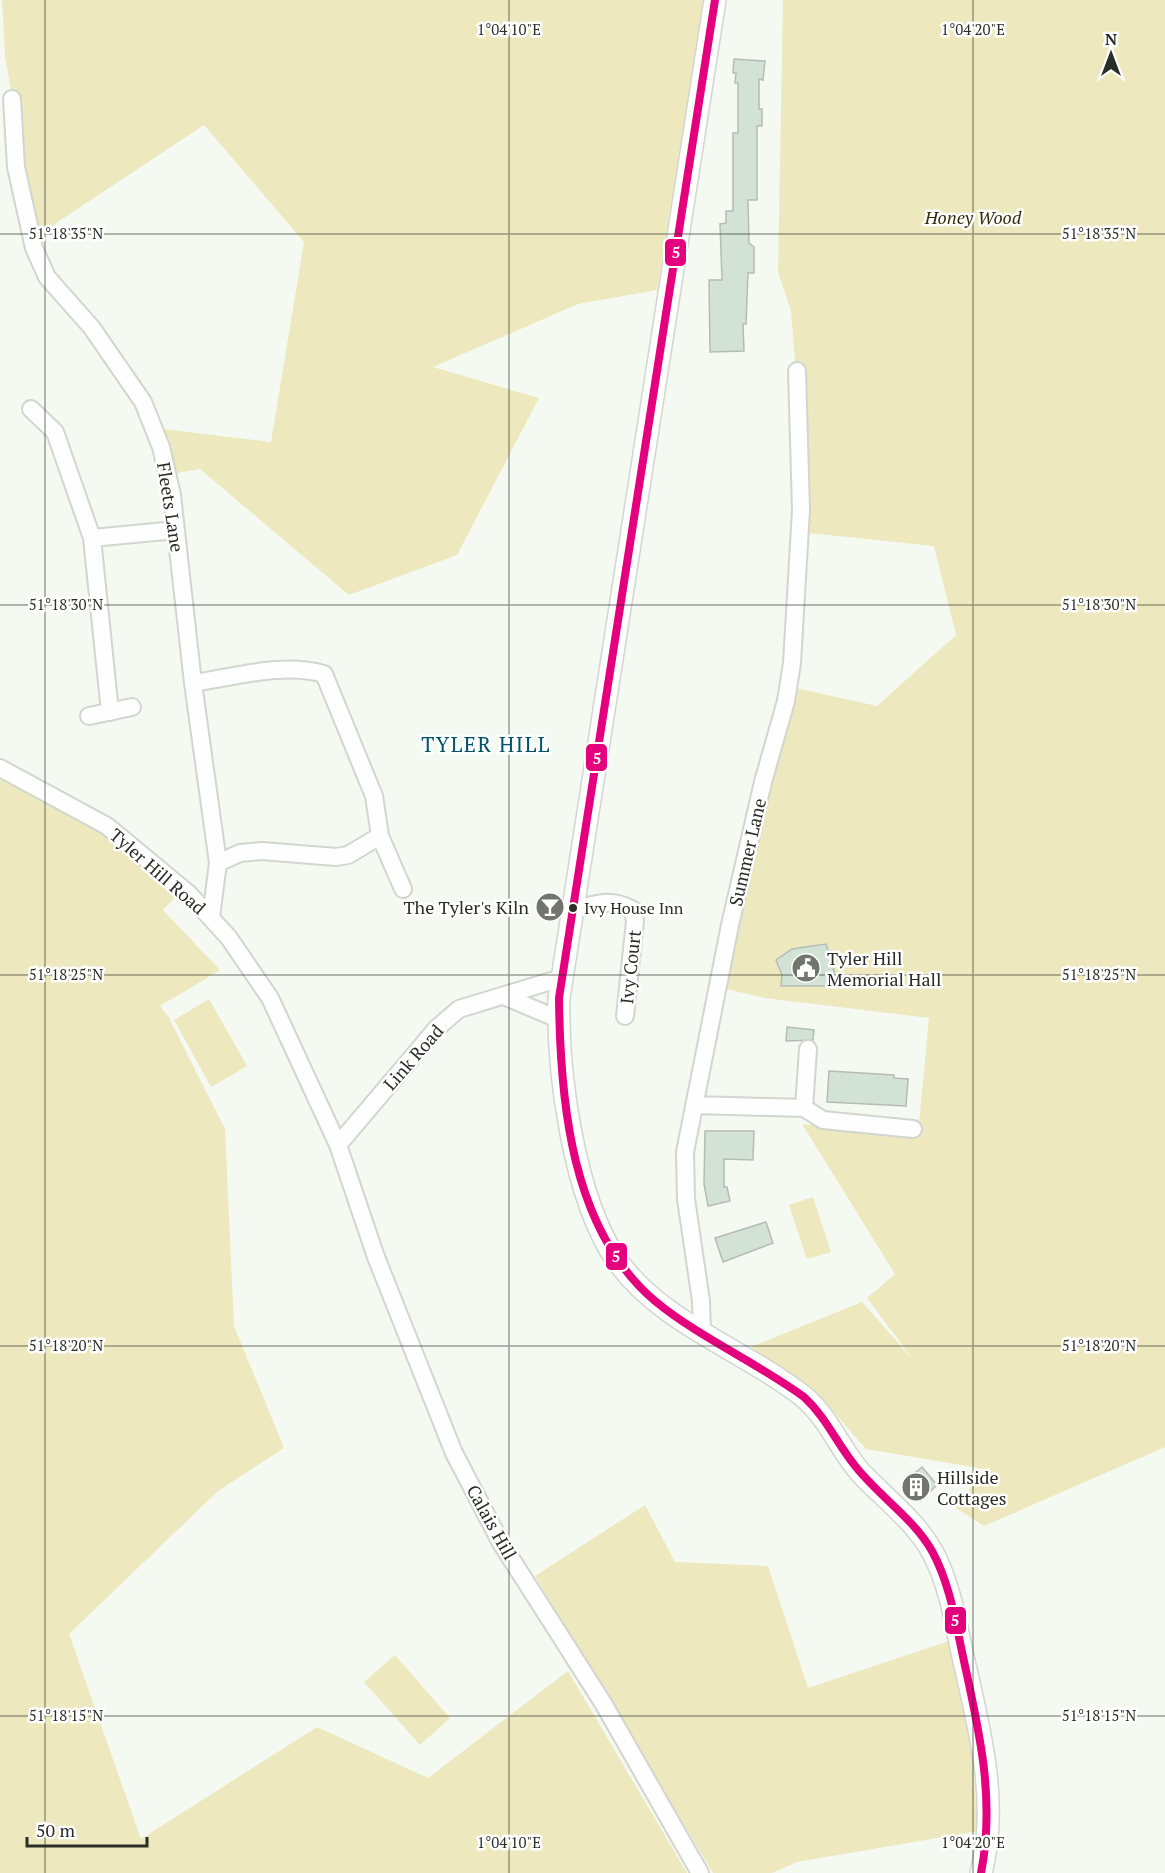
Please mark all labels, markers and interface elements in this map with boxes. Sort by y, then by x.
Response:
text: 1°04'10"E [477,19,541,39]
text: 1°04'20"E [941,19,1005,39]
north arrow [1081,24,1141,84]
text: N [1105,28,1117,50]
park label: Honey Wood [924,205,1022,229]
text: 51°18'35"N [29,223,103,243]
text: 51°18'35"N [1062,223,1136,243]
line badge: 5 [664,238,687,267]
text: 5 [671,241,681,263]
street label: Fleets Lane [152,460,190,554]
text: 51°18'30"N [29,594,103,614]
text: 51°18'30"N [1062,594,1136,614]
district label: TYLER HILL [421,730,551,758]
line badge: 5 [585,743,608,772]
text: 5 [592,747,602,769]
street label: Summer Lane [723,796,771,908]
street label: Tyler Hill Road [105,823,211,919]
bar icon: The Tyler's Kiln [534,891,566,923]
place label: The Tyler's Kiln [403,895,529,919]
place label: Ivy House Inn [584,897,684,919]
marker: Ivy House Inn [567,902,579,914]
street label: Ivy Court [614,928,646,1005]
place label: Tyler Hill Memorial Hall [827,946,941,991]
public building icon: Tyler Hill Memorial Hall [790,952,822,984]
text: 51°18'25"N [29,964,103,984]
text: 51°18'25"N [1062,964,1136,984]
street label: Link Road [378,1019,448,1095]
line badge: 5 [605,1242,628,1271]
text: 5 [611,1245,621,1267]
text: 51°18'20"N [29,1335,103,1355]
text: 51°18'20"N [1062,1335,1136,1355]
place label: Hillside Cottages [937,1465,1007,1510]
building icon: Hillside Cottages [900,1471,932,1503]
street label: Calais Hill [462,1480,522,1564]
line badge: 5 [944,1606,967,1635]
text: 5 [950,1609,960,1631]
text: 51°18'15"N [29,1705,103,1725]
text: 51°18'15"N [1062,1705,1136,1725]
scale bar [27,1810,147,1848]
text: 50 m [36,1818,76,1842]
text: 1°04'10"E [477,1832,541,1852]
text: 1°04'20"E [941,1832,1005,1852]

